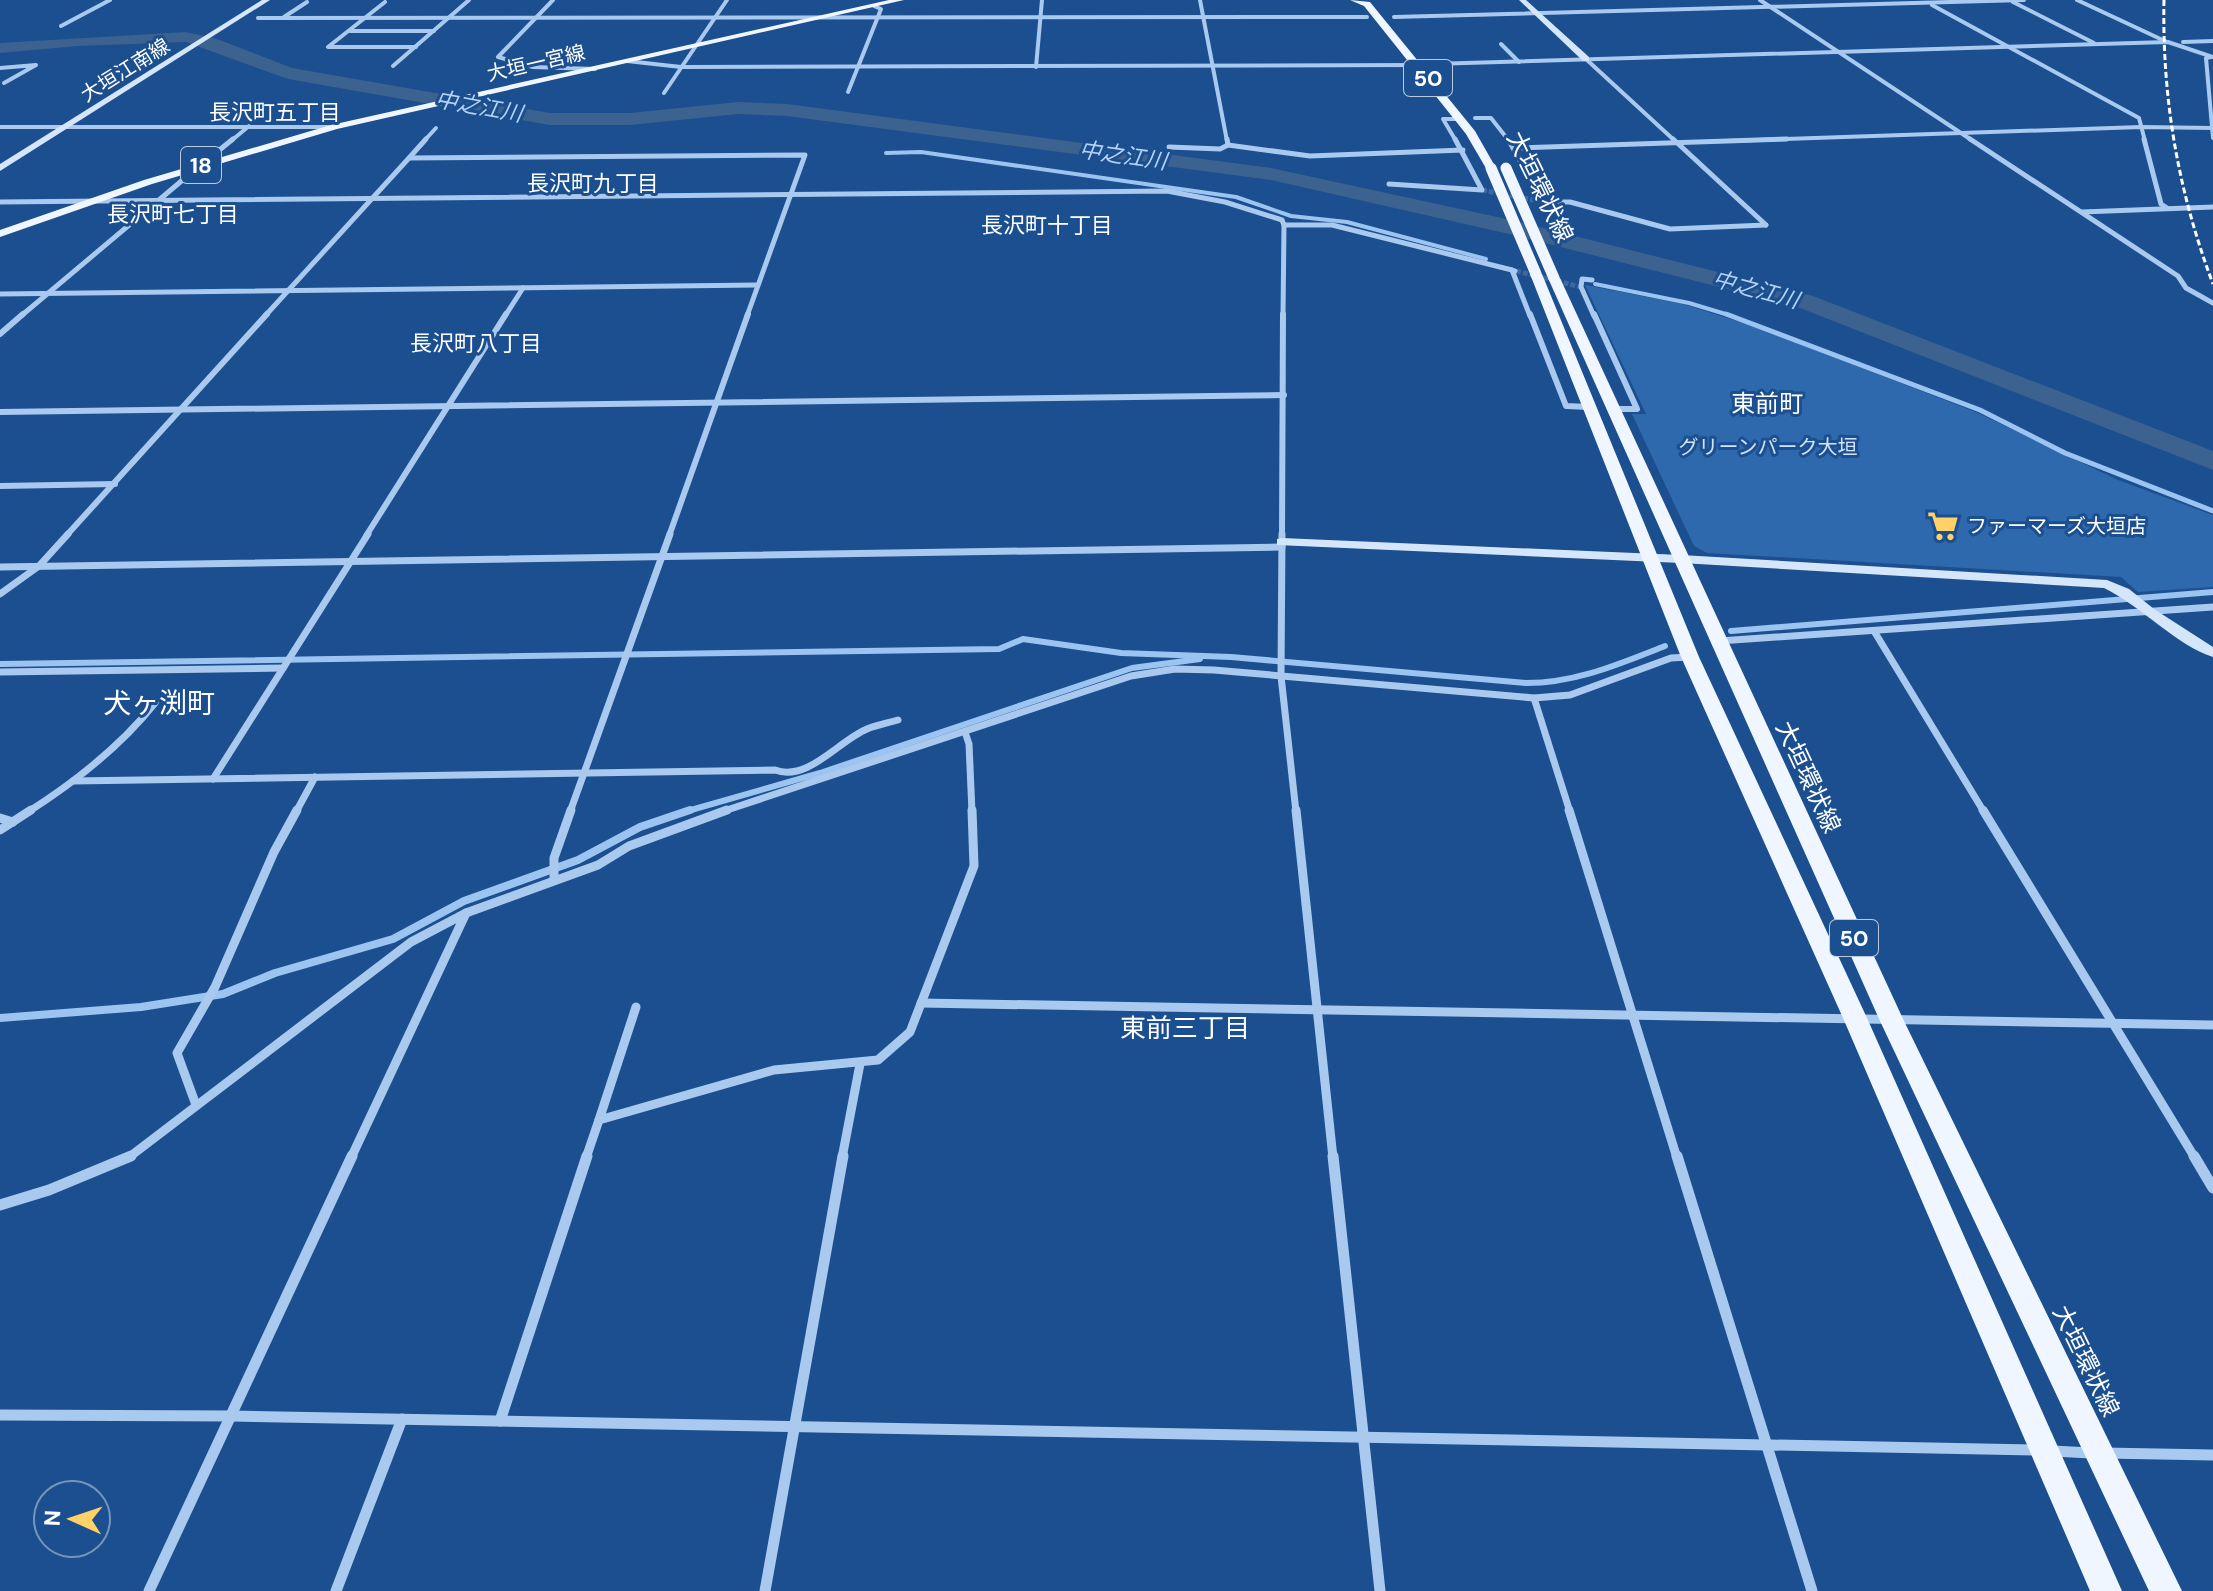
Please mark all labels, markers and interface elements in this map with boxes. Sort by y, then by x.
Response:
street label: 大垣江南線 [76,32,174,108]
street label: 大垣一宮線 [484,39,588,87]
road number: 50 [1404,60,1452,96]
water label: 中之江川 [433,85,527,129]
district label: 長沢町五丁目 [209,98,341,127]
street label: 大垣環状線 [1500,126,1581,248]
water label: 中之江川 [1077,135,1170,176]
road number: 18 [181,147,221,183]
district label: 長沢町九丁目 [527,169,659,198]
district label: 長沢町七丁目 [107,200,239,229]
district label: 長沢町十丁目 [981,211,1113,240]
water label: 中之江川 [1710,264,1804,315]
district label: 長沢町八丁目 [410,329,542,358]
district label: 東前町 [1731,388,1803,419]
park label: グリーンパーク大垣 [1679,434,1858,460]
supermarket icon: ファーマーズ大垣店 [1926,509,1960,543]
place label: ファーマーズ大垣店 [1967,513,2146,539]
district label: 犬ヶ渕町 [103,685,215,722]
street label: 大垣環状線 [1769,716,1848,838]
road number: 50 [1830,920,1878,956]
district label: 東前三丁目 [1120,1011,1250,1045]
street label: 大垣環状線 [2046,1300,2127,1422]
north arrow [32,1479,112,1559]
text: N [38,1509,67,1527]

